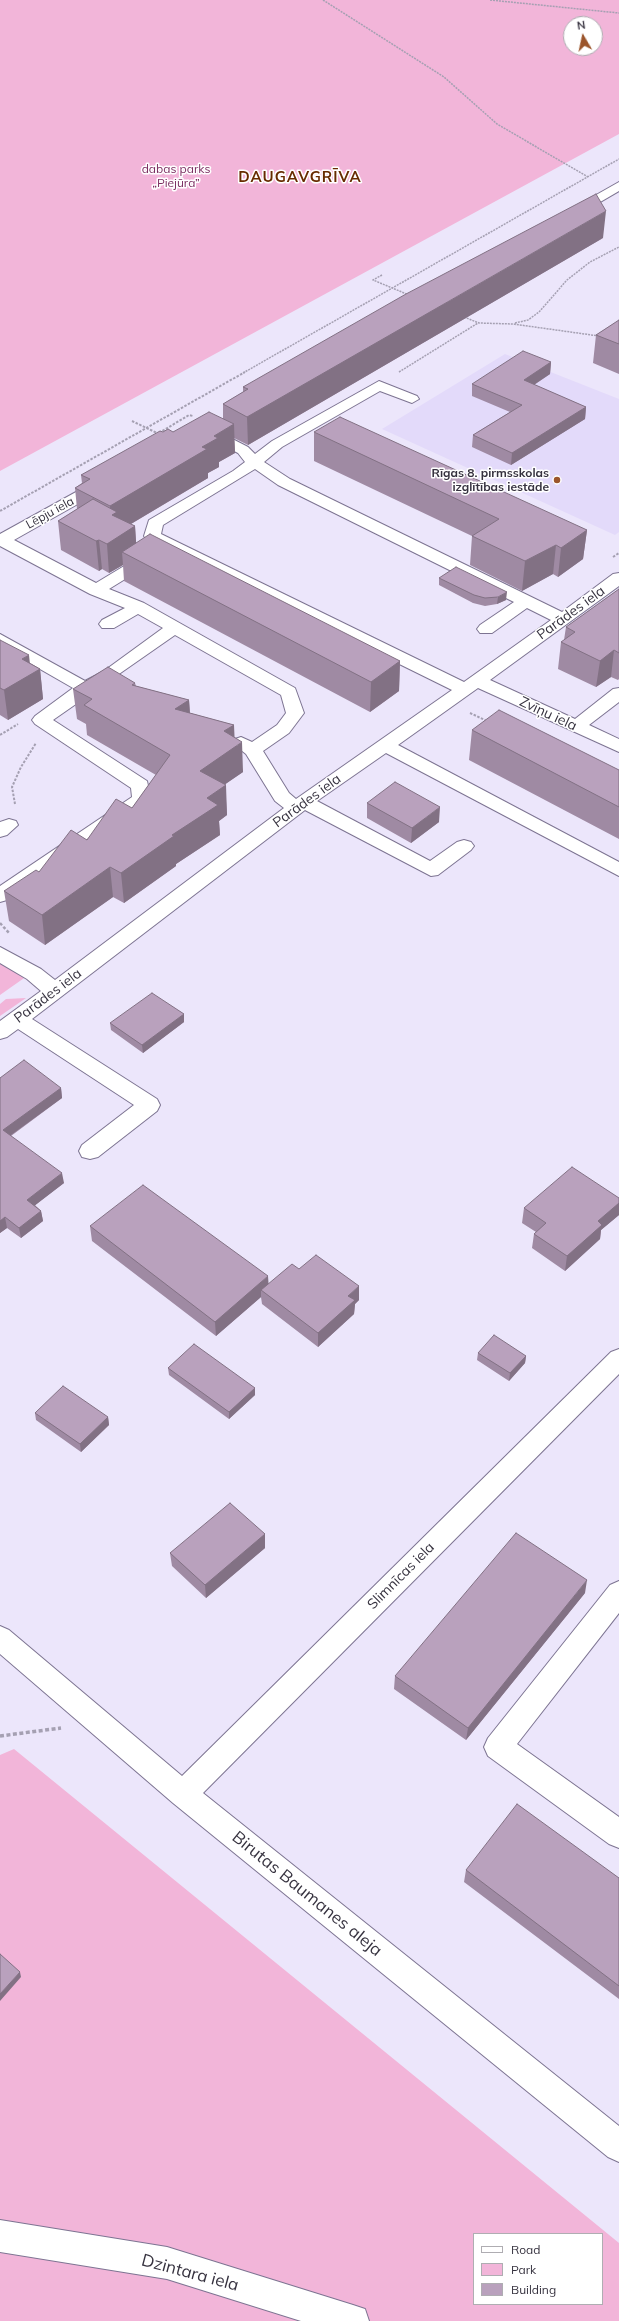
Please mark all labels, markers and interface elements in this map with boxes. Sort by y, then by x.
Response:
north arrow [563,16,603,56]
text: N [576,18,586,33]
park label: dabas parks „Piejūra” [142,162,210,190]
district label: DAUGAVGRĪVA [238,168,362,186]
place label: Rīgas 8. pirmsskolas izglītības iestāde [431,466,549,494]
marker: Rīgas 8. pirmsskolas izglītības iestāde [552,475,562,485]
street label: Lēpju iela [24,494,76,532]
street label: Parādes iela [534,583,608,643]
street label: Zvīņu iela [517,693,579,735]
street label: Parādes iela [270,771,344,831]
street label: Parādes iela [11,965,85,1027]
street label: Slimnīcas iela [364,1539,438,1613]
street label: Birutas Baumanes aleja [228,1827,386,1961]
legend [473,2233,603,2305]
text: Road [511,2242,540,2257]
street label: Dzintara iela [139,2250,241,2296]
text: Park [511,2262,536,2277]
text: Building [511,2282,556,2297]

